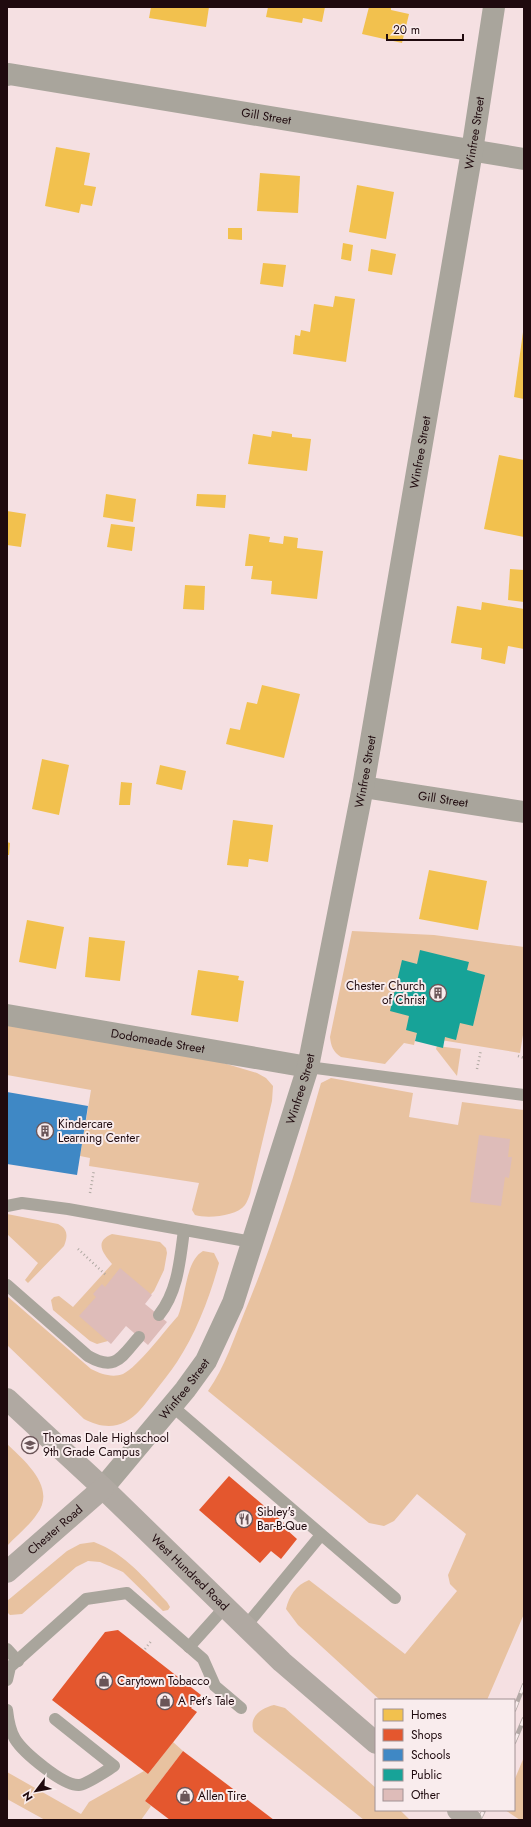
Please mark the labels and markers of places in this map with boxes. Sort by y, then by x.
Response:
place label: Chester Church of Christ [346,977,425,1009]
building icon: Chester Church of Christ [428,983,448,1003]
place label: Kindercare Learning Center [58,1115,140,1147]
building icon: Kindercare Learning Center [35,1121,55,1141]
place label: Thomas Dale Highschool 9th Grade Campus [43,1429,169,1461]
school or university icon: Thomas Dale Highschool 9th Grade Campus [20,1435,40,1455]
place label: Sibley's Bar-B-Que [257,1503,307,1535]
restaurant icon: Sibley's Bar-B-Que [234,1509,254,1529]
shop icon: Carytown Tobacco [94,1671,114,1691]
place label: Carytown Tobacco [117,1672,210,1690]
shop icon: A Pet’s Tale [155,1691,175,1711]
place label: A Pet’s Tale [178,1692,234,1710]
shop icon: Allen Tire [175,1786,195,1806]
place label: Allen Tire [198,1787,246,1805]

